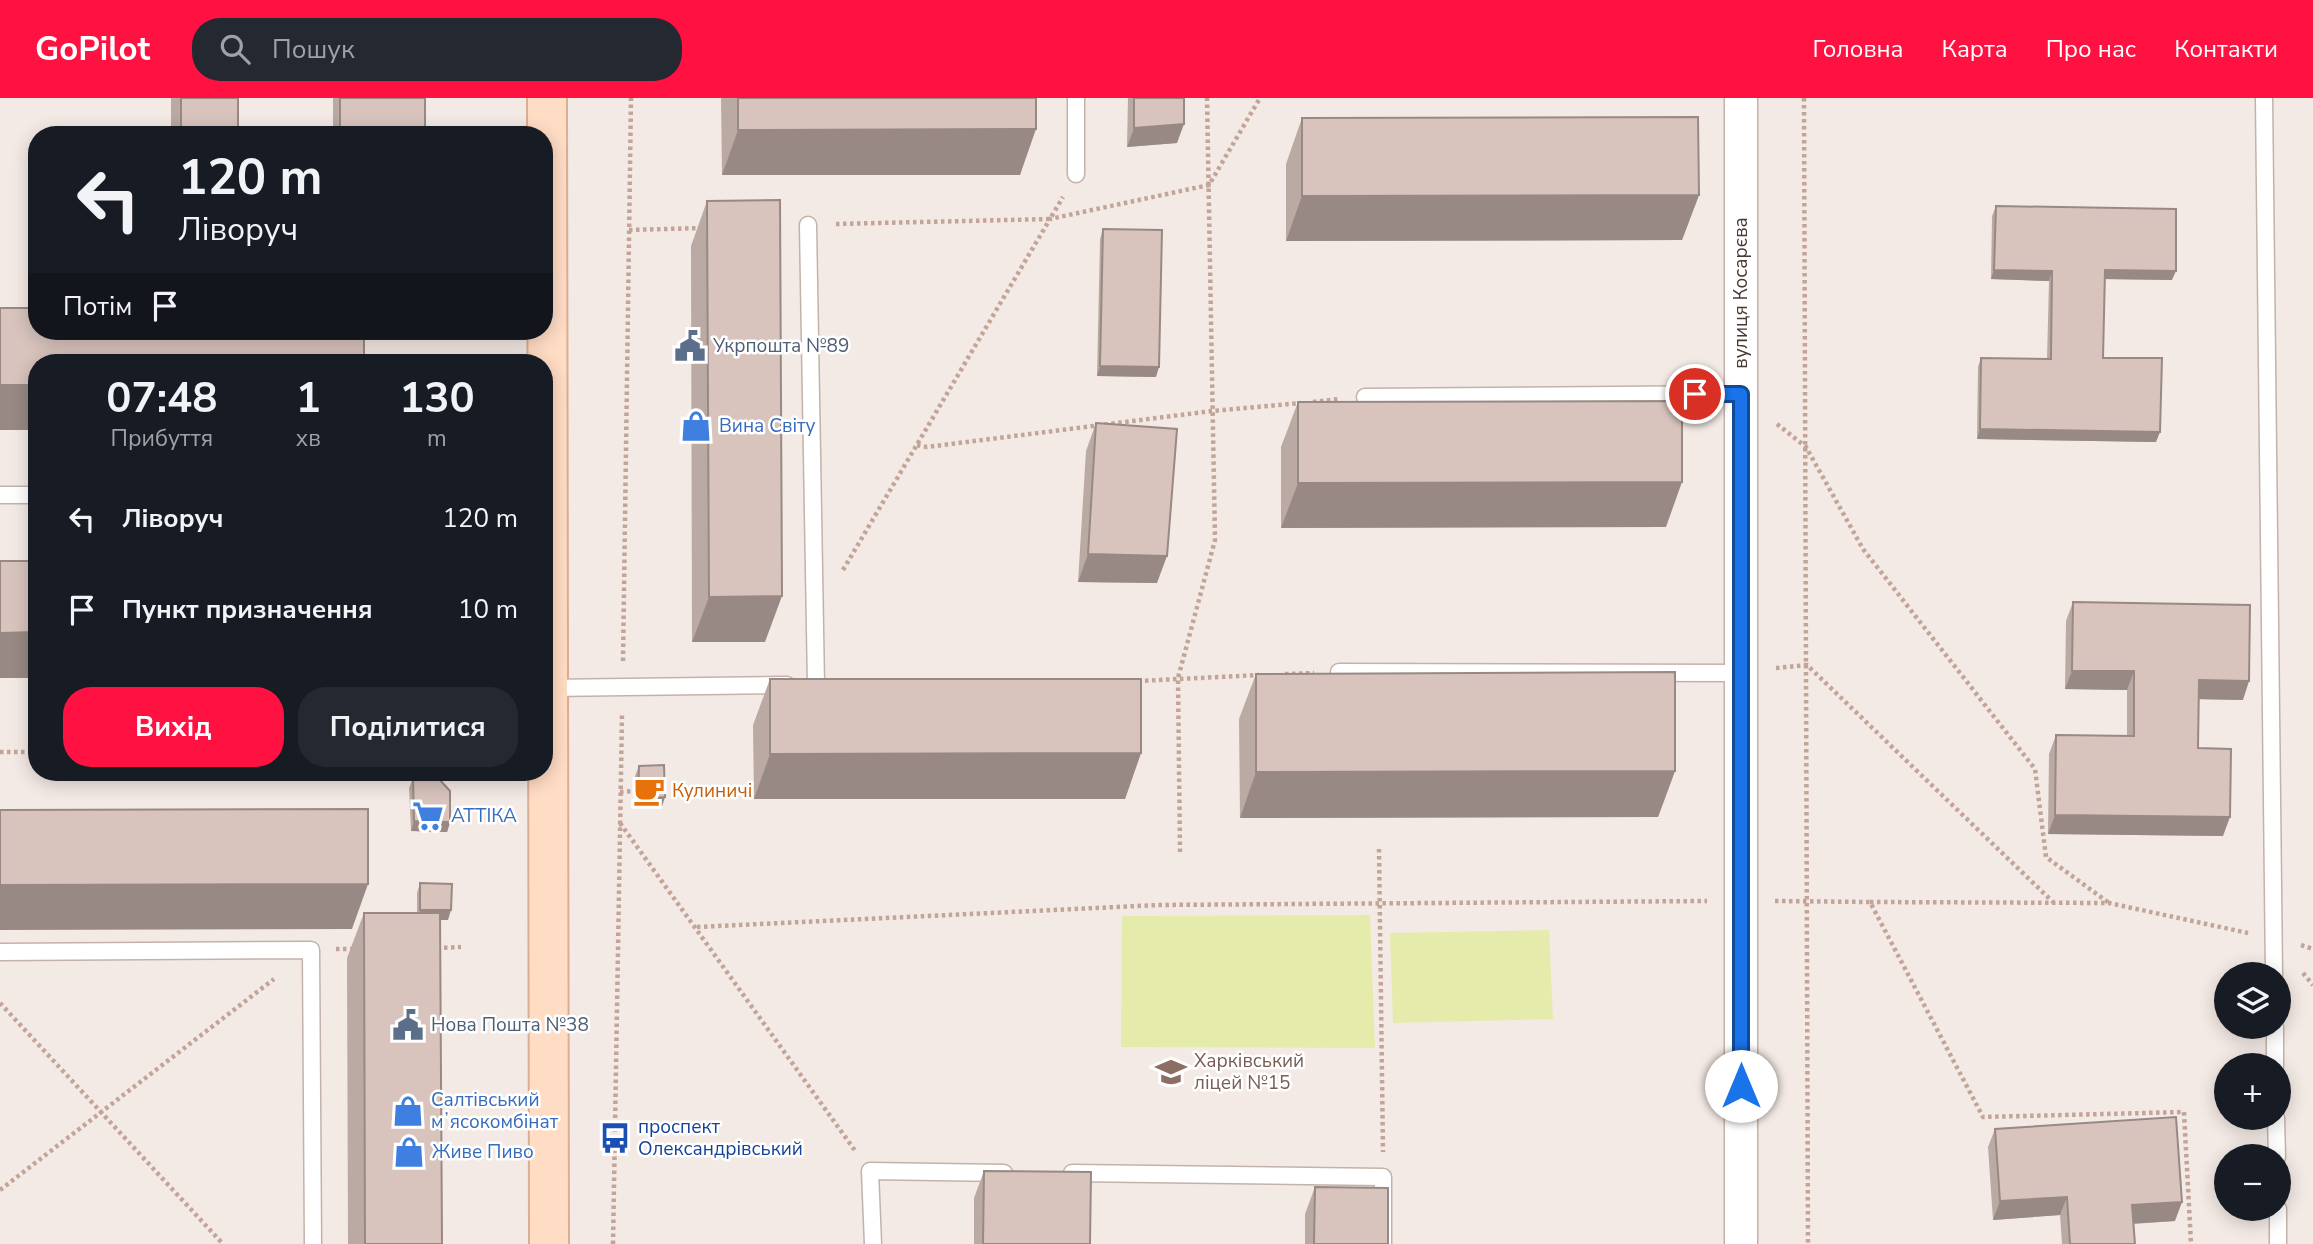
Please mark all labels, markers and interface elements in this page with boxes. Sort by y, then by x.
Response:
search box [192,18,682,81]
text: GoPilot [35,27,150,72]
icon: search [216,30,254,68]
text: Пошук [272,32,355,67]
text: Головна [1813,33,1904,65]
text: Карта [1942,33,2008,65]
text: Про нас [2046,33,2136,65]
text: Контакти [2174,33,2278,65]
text: 120 m [178,144,322,211]
icon: left [63,154,154,245]
text: Ліворуч [178,208,298,251]
street label: вулиця Косарєва [1728,217,1754,369]
icon: arrive [146,287,184,325]
text: Потім [63,289,132,324]
public building icon: Укрпошта №89 [673,329,707,363]
place label: Укрпошта №89 [712,333,849,359]
pin [1665,364,1725,424]
text: 07:48 [106,370,217,427]
text: 1 [296,370,321,427]
text: 130 [399,370,475,427]
icon: arrive [1676,375,1714,413]
shop icon: Вина Світу [679,409,713,443]
place label: Вина Світу [719,413,815,439]
text: Прибуття [111,423,213,454]
text: хв [296,423,321,454]
text: m [427,423,447,454]
icon: left [63,500,101,538]
text: Ліворуч [122,501,223,536]
text: 120 m [442,501,518,536]
icon: arrive [63,591,101,629]
text: Пункт призначення [122,592,373,627]
text: 10 m [458,592,518,627]
button: Вихід [63,687,284,767]
button: Поділитися [298,687,518,767]
cafe icon: Кулиничі [632,774,666,808]
place label: Кулиничі [672,778,752,804]
supermarket icon: АТТІКА [411,799,445,833]
place label: АТТІКА [451,803,517,829]
map controls [2214,962,2291,1221]
button: layers [2214,962,2291,1039]
public building icon: Нова Пошта №38 [391,1008,425,1042]
place label: Нова Пошта №38 [431,1012,589,1038]
place label: Харківський ліцей №15 [1194,1048,1304,1096]
position arrow [1704,1049,1778,1123]
button: + [2214,1053,2291,1130]
school or university icon: Харківський ліцей №15 [1154,1055,1188,1089]
place label: Салтівський мʼясокомбінат [431,1087,559,1135]
shop icon: Салтівський мʼясокомбінат [391,1094,425,1128]
place label: проспект Олександрівський [638,1114,803,1162]
bus stop icon: проспект Олександрівський [598,1121,632,1155]
shop icon: Живе Пиво [392,1135,426,1169]
place label: Живе Пиво [432,1139,534,1165]
button: − [2214,1144,2291,1221]

